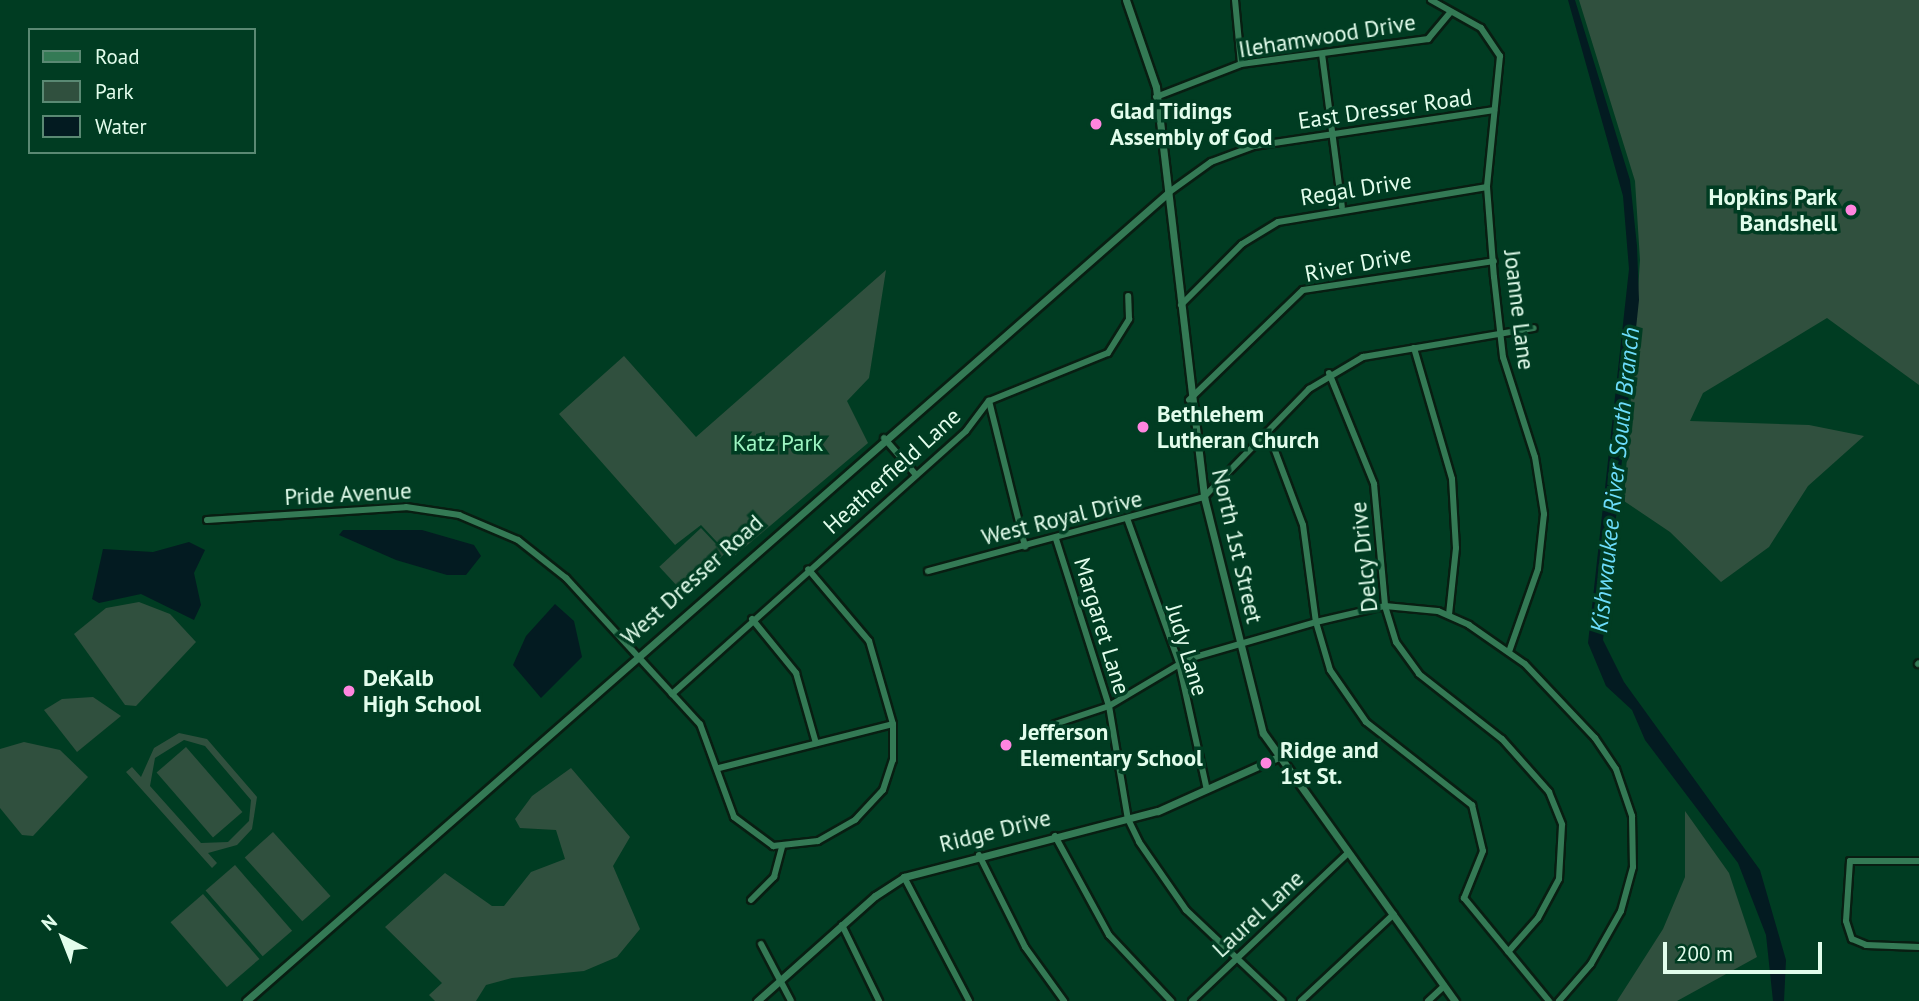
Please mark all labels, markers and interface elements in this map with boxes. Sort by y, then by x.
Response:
street label: Ilehamwood Drive [1236,8,1418,64]
legend [28,28,256,154]
text: Road [95,43,139,70]
text: Park [95,78,134,105]
street label: East Dresser Road [1296,83,1474,135]
place label: Glad Tidings Assembly of God [1110,97,1273,151]
text: Water [95,113,147,140]
marker: Glad Tidings Assembly of God [1088,116,1104,132]
street label: Regal Drive [1298,167,1414,211]
place label: Hopkins Park Bandshell [1708,183,1837,237]
marker: Hopkins Park Bandshell [1843,202,1859,218]
street label: River Drive [1302,240,1414,288]
street label: Joanne Lane [1498,249,1540,371]
water label: Kishwaukee River South Branch [1585,326,1645,634]
place label: Bethlehem Lutheran Church [1157,400,1320,454]
street label: Heatherfield Lane [818,402,966,540]
marker: Bethlehem Lutheran Church [1135,419,1151,435]
park label: Katz Park [732,429,824,457]
street label: North 1st Street [1206,466,1268,626]
street label: Pride Avenue [283,477,413,511]
street label: West Royal Drive [979,485,1145,551]
street label: Delcy Drive [1344,500,1384,614]
street label: West Dresser Road [615,509,769,651]
street label: Margaret Lane [1068,554,1136,698]
street label: Judy Lane [1160,600,1214,700]
place label: DeKalb High School [363,664,481,718]
marker: DeKalb High School [341,683,357,699]
place label: Jefferson Elementary School [1020,718,1204,772]
place label: Ridge and 1st St. [1280,736,1379,790]
marker: Jefferson Elementary School [998,737,1014,753]
marker: Ridge and 1st St. [1258,755,1274,771]
street label: Ridge Drive [936,804,1054,858]
street label: Laurel Lane [1207,865,1309,963]
north arrow [28,903,98,973]
text: N [36,909,62,935]
scale bar [1667,928,1826,972]
text: 200 m [1676,940,1733,967]

